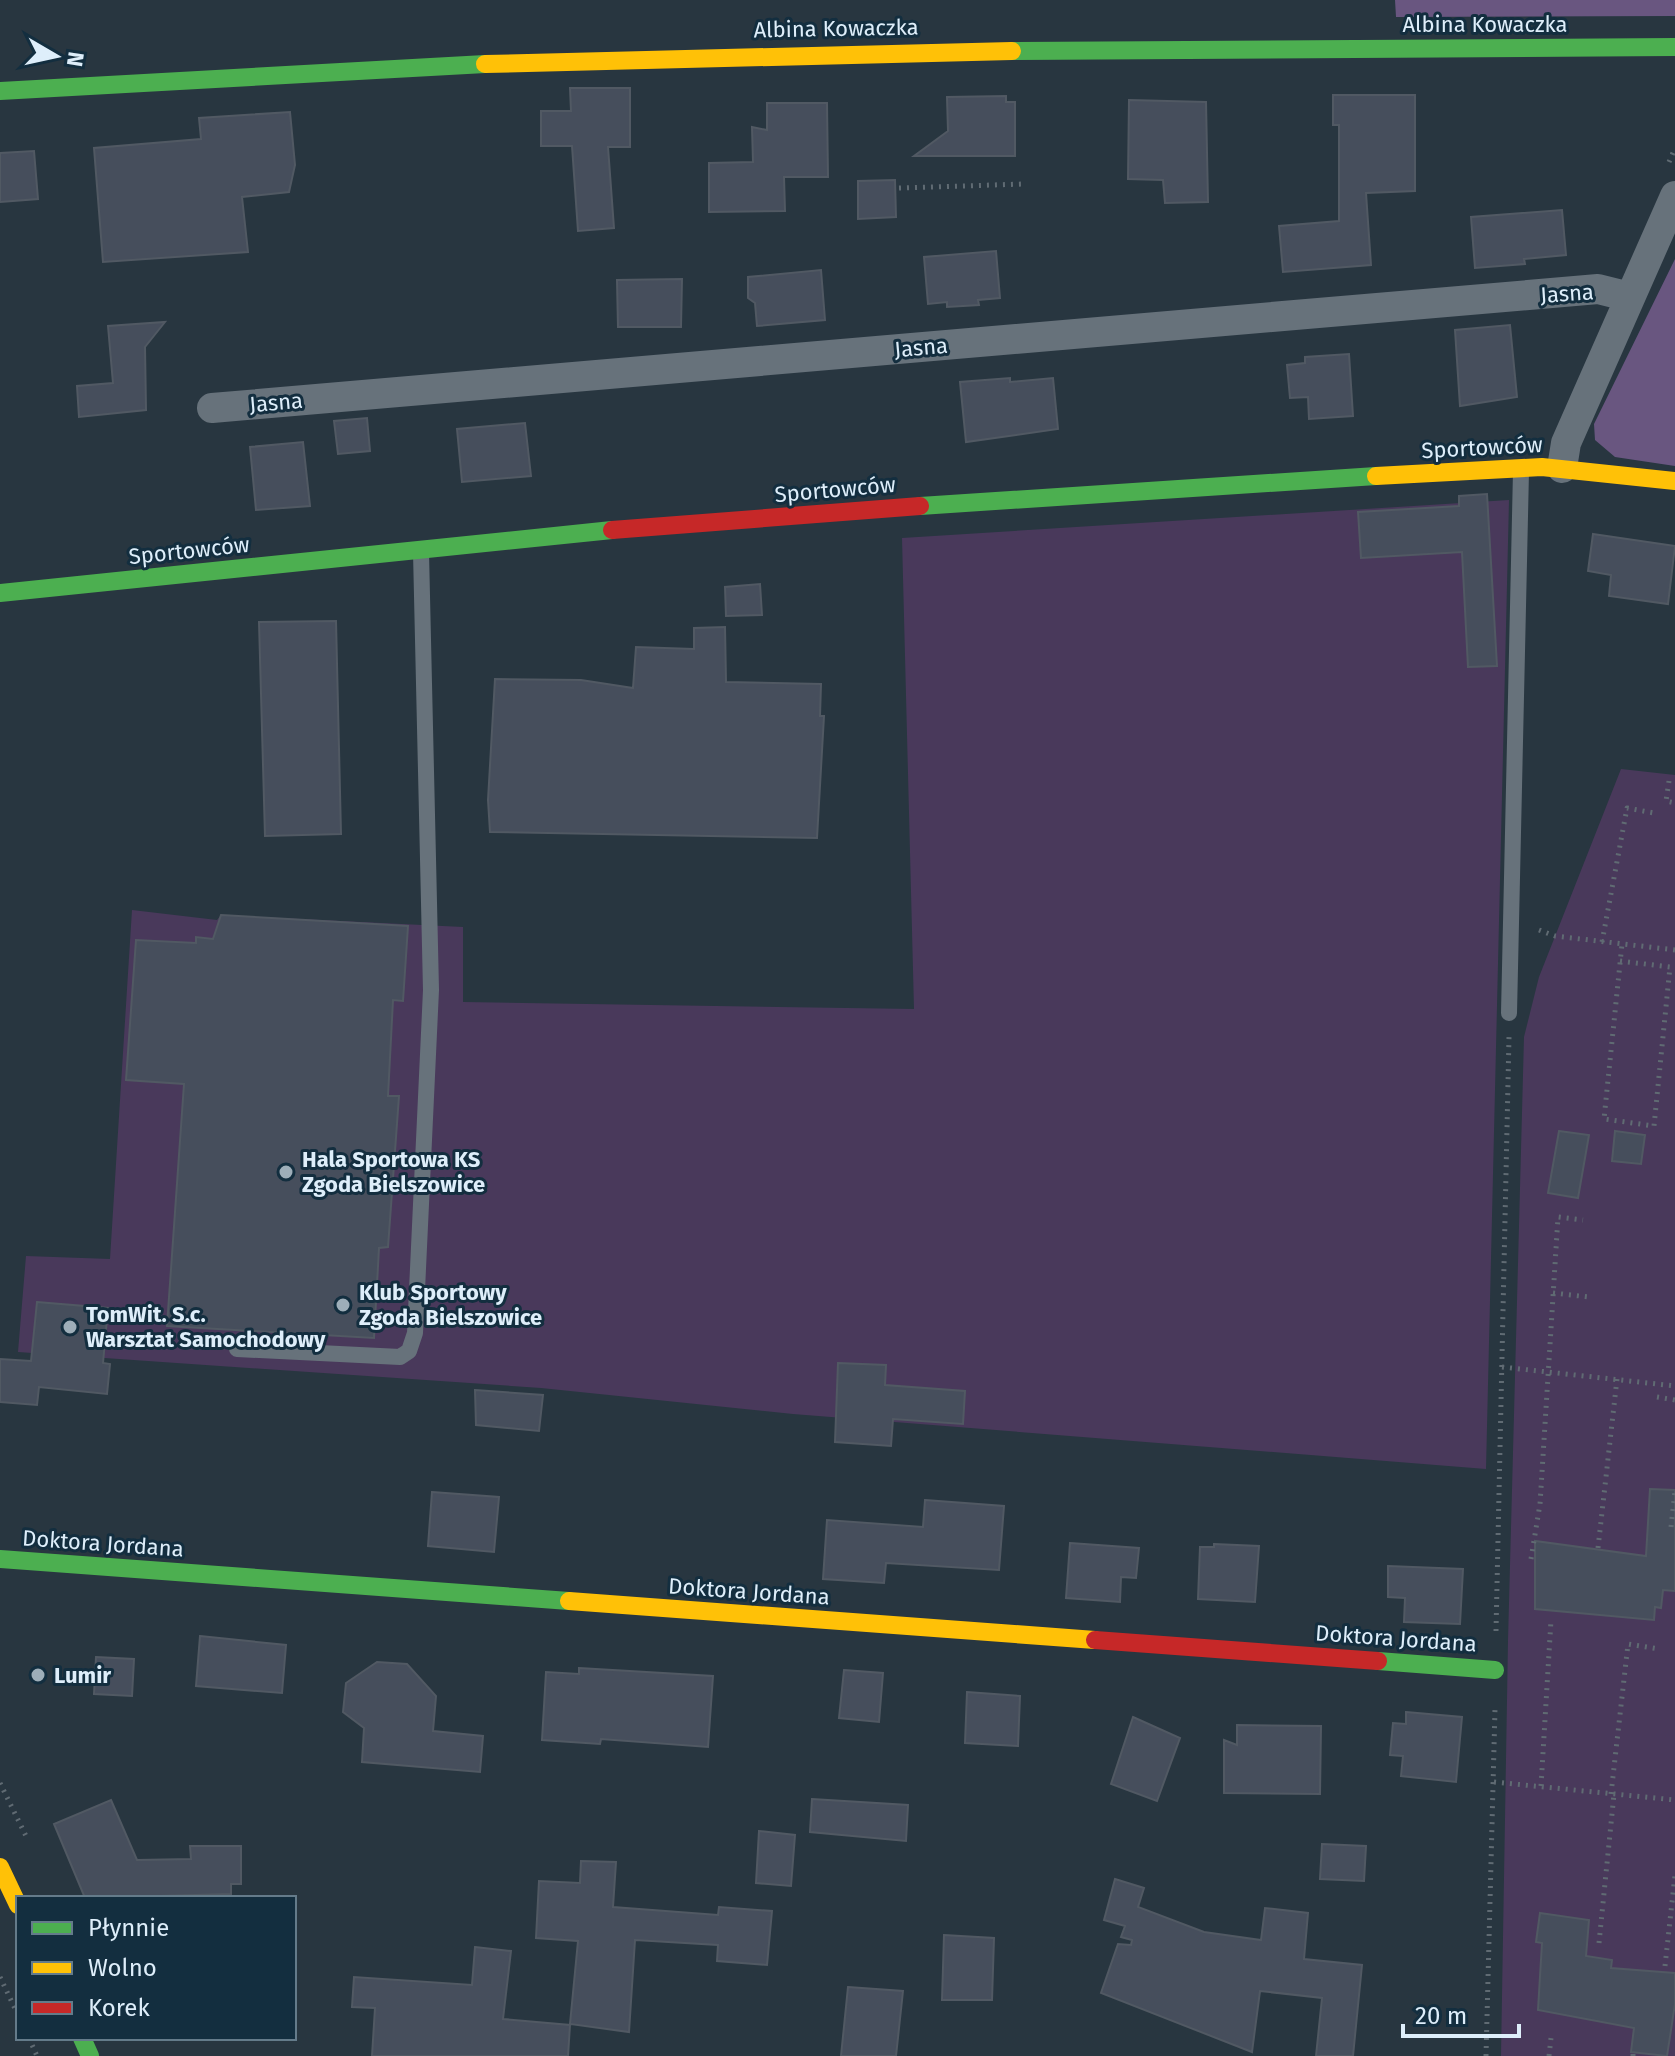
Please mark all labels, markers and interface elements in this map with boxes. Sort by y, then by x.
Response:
street label: Albina Kowaczka [1402,11,1568,38]
street label: Albina Kowaczka [753,14,919,43]
north arrow [16,16,96,96]
text: N [61,50,90,68]
street label: Jasna [1539,278,1595,309]
street label: Jasna [893,332,949,363]
street label: Jasna [248,387,304,418]
street label: Sportowców [1421,431,1544,464]
street label: Sportowców [773,471,897,508]
street label: Sportowców [127,531,251,570]
place label: Hala Sportowa KS Zgoda Bielszowice [302,1146,485,1198]
marker: Hala Sportowa KS Zgoda Bielszowice [277,1163,295,1181]
place label: Klub Sportowy Zgoda Bielszowice [359,1279,542,1331]
marker: Klub Sportowy Zgoda Bielszowice [334,1296,352,1314]
place label: TomWit. S.c. Warsztat Samochodowy [86,1301,326,1353]
marker: TomWit. S.c. Warsztat Samochodowy [61,1318,79,1336]
street label: Doktora Jordana [21,1524,185,1563]
street label: Doktora Jordana [667,1572,831,1611]
street label: Doktora Jordana [1314,1619,1478,1658]
place label: Lumir [54,1662,111,1689]
marker: Lumir [29,1666,47,1684]
legend [16,1896,296,2040]
text: Płynnie [88,1914,169,1942]
text: Wolno [88,1954,157,1982]
scale bar [1403,1988,1519,2038]
text: Korek [88,1994,150,2022]
text: 20 m [1415,2002,1467,2030]

